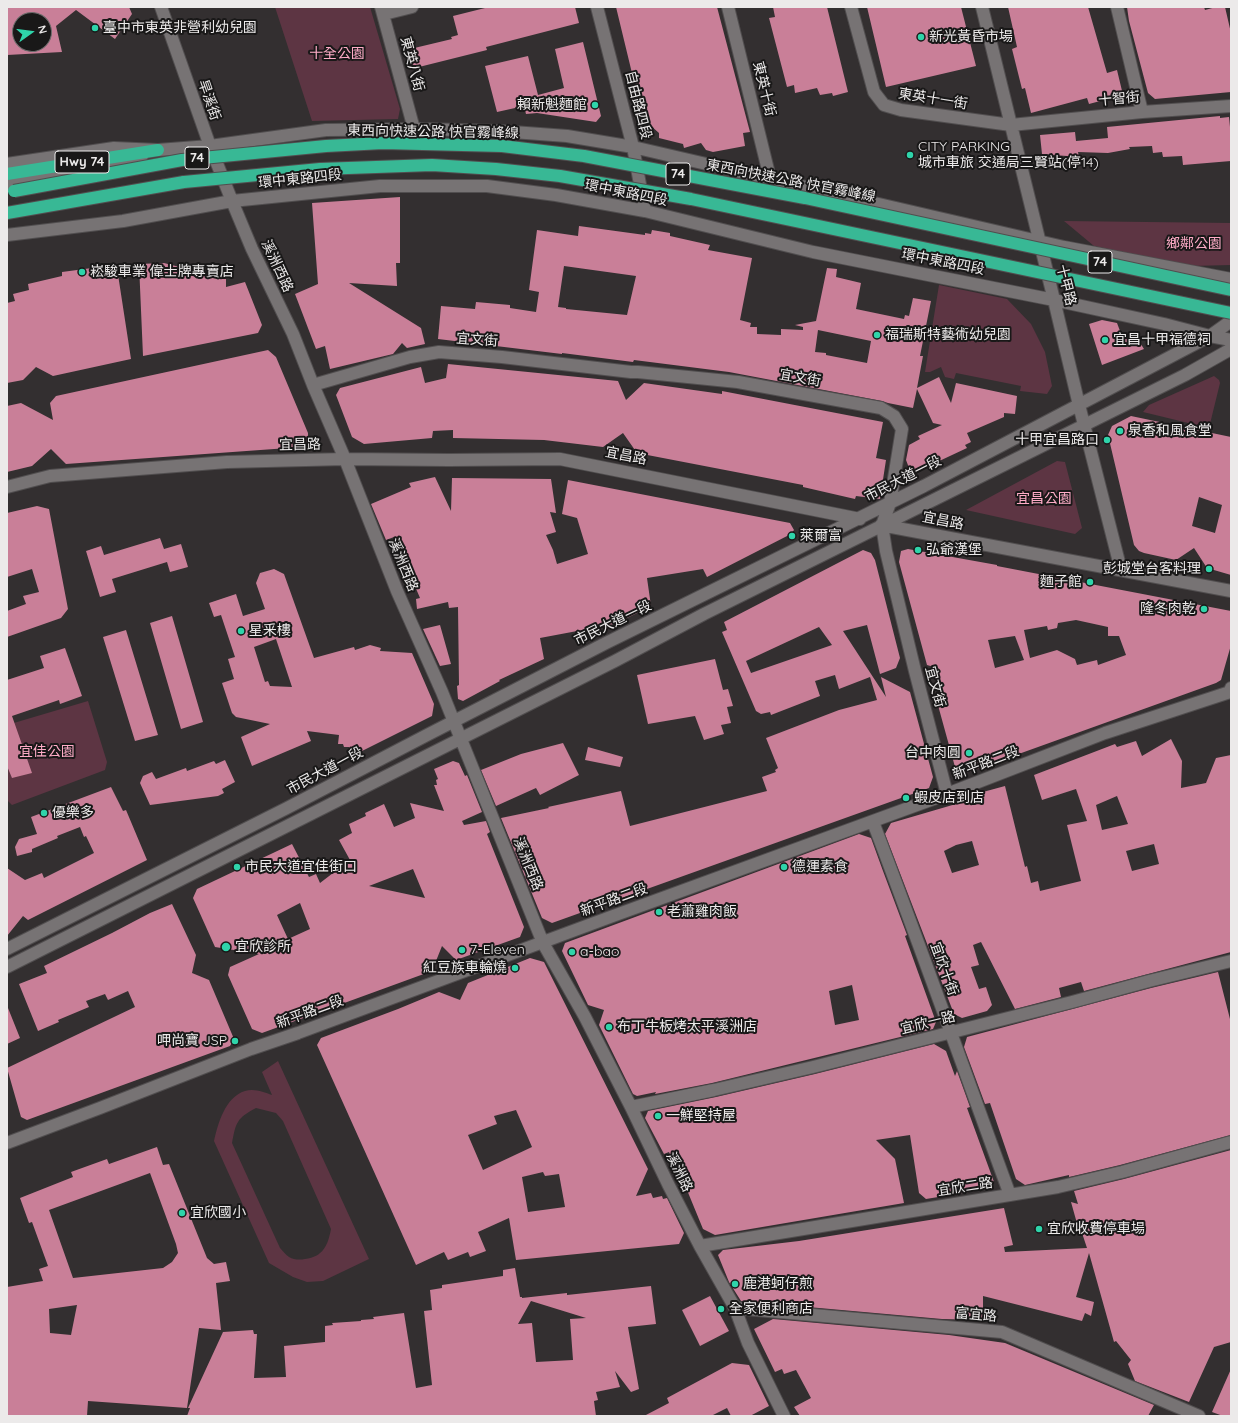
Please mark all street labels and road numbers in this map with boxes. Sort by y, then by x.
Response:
street label: 東英八街 [397,35,427,93]
street label: 東英十街 [749,60,779,118]
street label: 自由路四段 [621,69,655,141]
street label: 旱溪街 [194,77,224,123]
street label: 東英十一街 [897,85,969,113]
street label: 十智街 [1097,89,1141,109]
street label: 東西向快速公路 快官霧峰線 [347,122,519,142]
road number: 74 [185,147,209,169]
road number: Hwy 74 [55,151,109,173]
street label: 東西向快速公路 快官霧峰線 [705,156,877,206]
road number: 74 [666,163,690,185]
street label: 環中東路四段 [257,166,343,192]
street label: 環中東路四段 [583,177,669,209]
street label: 溪洲西路 [258,237,296,295]
street label: 環中東路四段 [900,246,986,278]
road number: 74 [1088,251,1112,273]
street label: 十甲路 [1053,263,1079,307]
street label: 宜文街 [455,330,499,350]
street label: 宜文街 [778,366,822,390]
street label: 宜昌路 [279,436,321,454]
street label: 宜昌路 [604,444,648,468]
street label: 市民大道一段 [862,452,944,506]
street label: 宜昌路 [921,509,965,533]
street label: 溪洲西路 [385,536,421,594]
street label: 市民大道一段 [572,597,654,649]
street label: 宜文街 [921,665,949,709]
street label: 新平路二段 [950,743,1022,783]
street label: 市民大道一段 [284,744,366,798]
street label: 溪洲西路 [510,835,546,893]
street label: 新平路二段 [578,880,650,920]
street label: 宜欣十街 [927,940,961,998]
street label: 新平路二段 [274,992,346,1032]
street label: 宜欣一路 [899,1008,957,1038]
street label: 溪洲路 [662,1149,696,1195]
street label: 宜欣二路 [936,1174,994,1200]
street label: 富宜路 [954,1305,998,1325]

